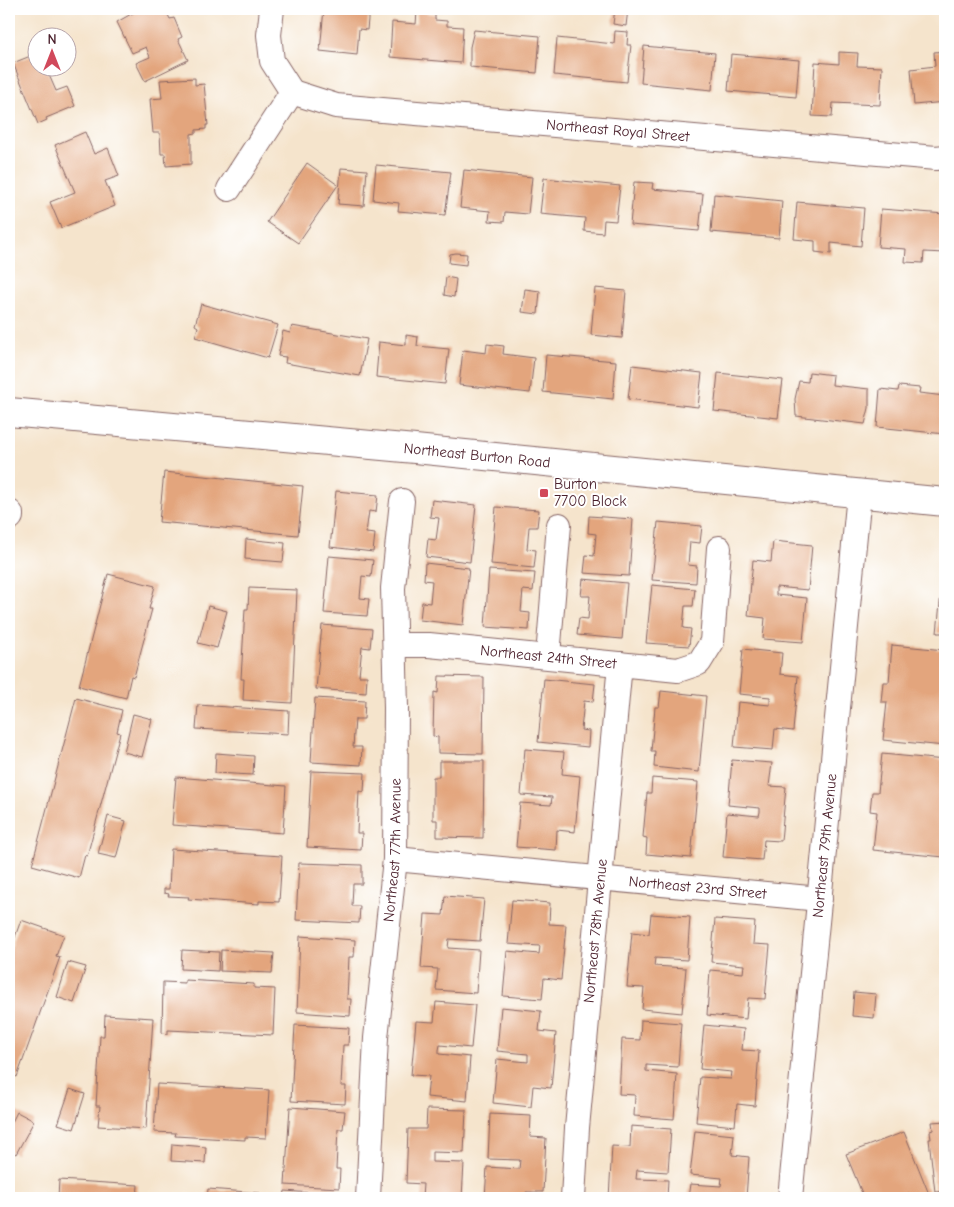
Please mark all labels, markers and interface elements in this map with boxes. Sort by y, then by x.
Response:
north arrow [28,28,78,78]
text: N [47,31,57,48]
street label: Northeast Royal Street [545,115,691,146]
street label: Northeast Burton Road [403,439,551,471]
place label: Burton 7700 Block [554,475,627,510]
marker: Burton 7700 Block [538,487,550,499]
street label: Northeast 24th Street [479,641,618,673]
street label: Northeast 79th Avenue [808,772,841,919]
street label: Northeast 77th Avenue [379,778,405,923]
street label: Northeast 78th Avenue [580,858,611,1004]
street label: Northeast 23rd Street [628,872,768,903]

